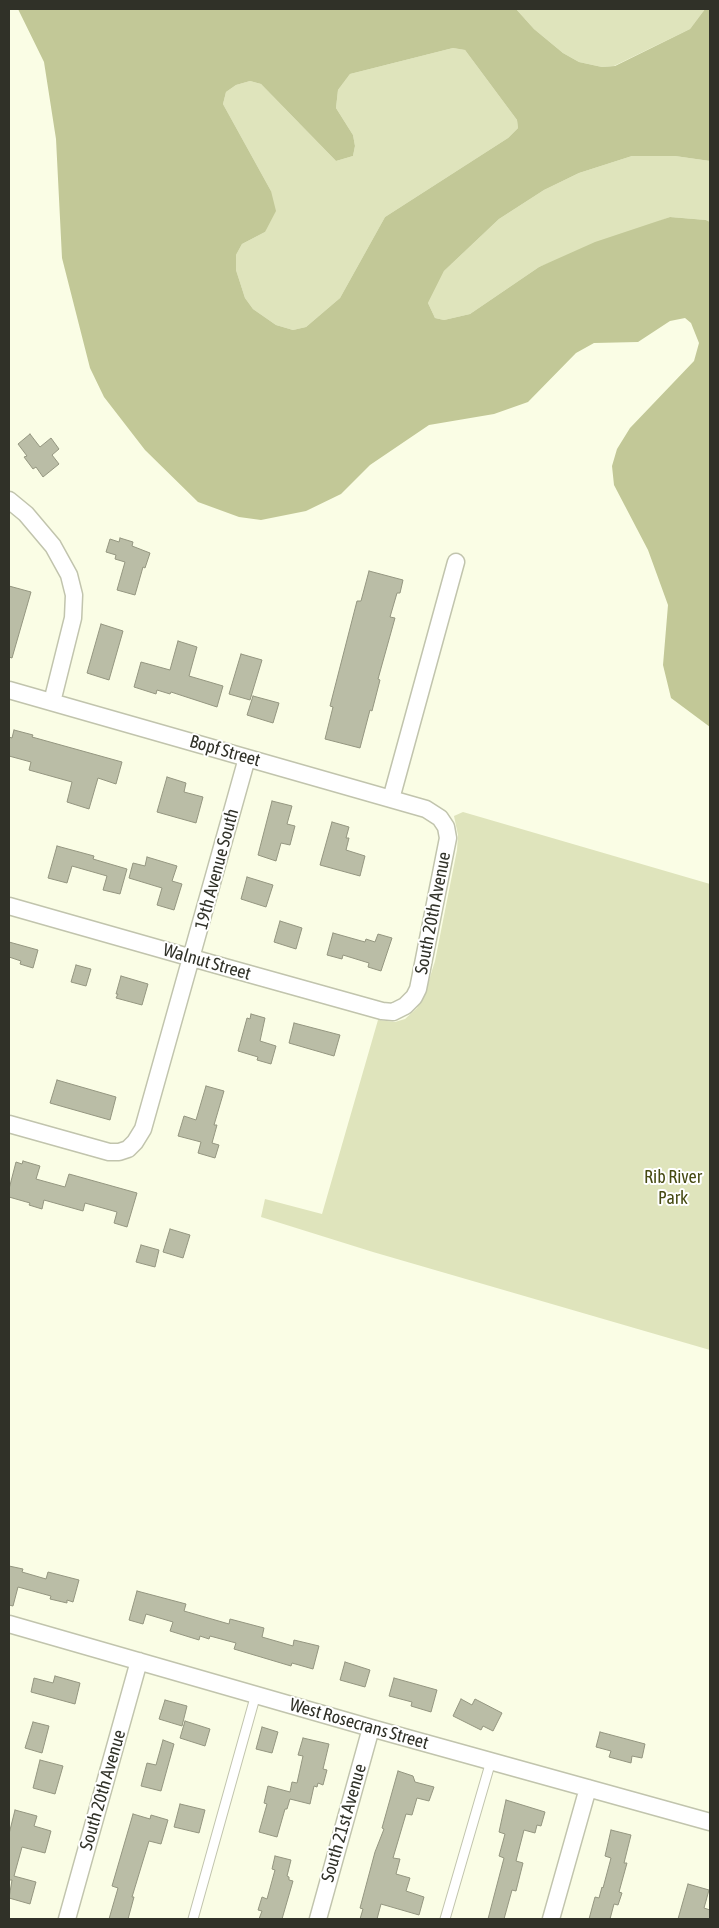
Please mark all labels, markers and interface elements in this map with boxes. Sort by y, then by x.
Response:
street label: Bopf Street [187,731,263,771]
street label: 19th Avenue South [190,806,244,932]
street label: South 20th Avenue [411,850,455,976]
street label: Walnut Street [161,939,253,985]
park label: Rib River Park [644,1166,702,1208]
street label: West Rosecrans Street [287,1694,431,1754]
street label: South 20th Avenue [75,1727,131,1853]
street label: South 21st Avenue [317,1761,371,1885]

